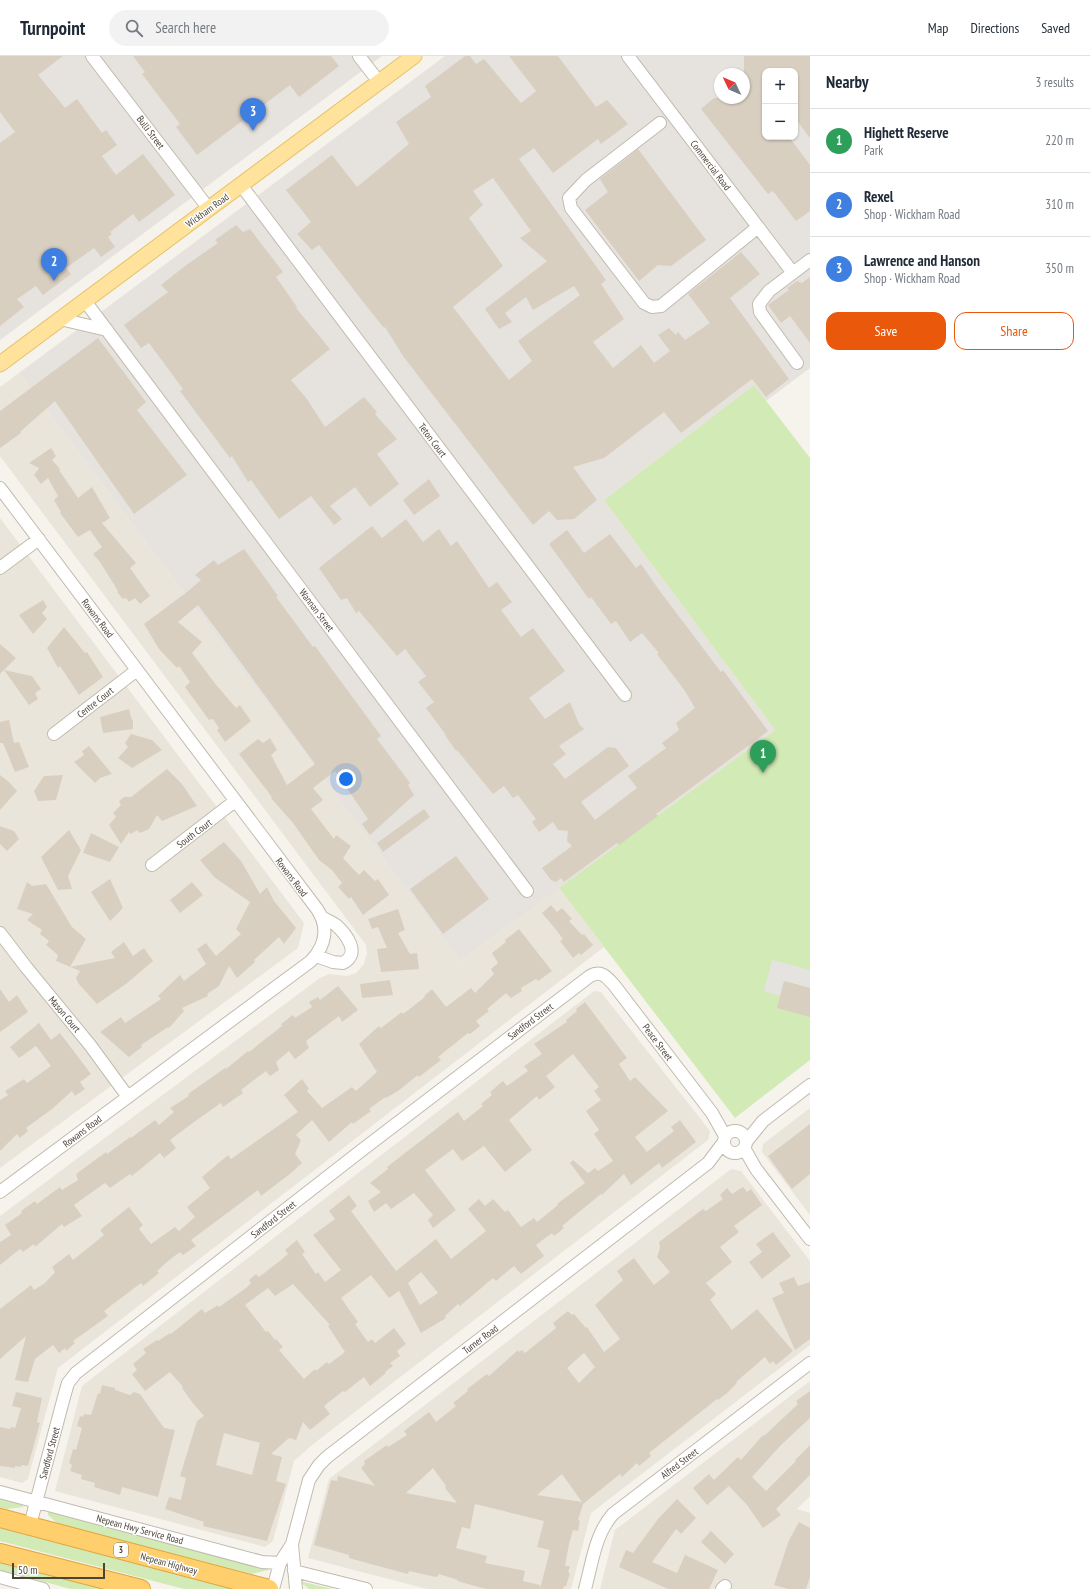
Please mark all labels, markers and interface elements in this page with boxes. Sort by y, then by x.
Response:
search box [109,10,389,46]
text: Turnpoint [20,16,85,40]
icon: search [123,17,145,39]
text: Search here [155,18,216,37]
text: Map [928,19,948,37]
text: Directions [970,19,1019,37]
text: Saved [1041,19,1070,37]
north arrow [714,68,750,104]
map controls [762,68,798,140]
button: + [762,68,798,104]
text: Nearby [826,71,869,93]
text: 3 results [1035,74,1074,91]
pin: 3 [240,98,266,131]
button: − [762,104,798,140]
street label: Bulli Street [134,113,168,152]
text: Highett Reserve [864,123,949,142]
text: 1 [836,132,842,149]
text: 220 m [1045,132,1074,149]
street label: Commercial Road [687,138,734,193]
text: Park [864,142,883,159]
text: Rexel [864,187,893,206]
street label: Wickham Road [183,190,232,230]
text: 2 [836,196,842,213]
text: 310 m [1045,196,1074,213]
text: Shop · Wickham Road [864,206,960,223]
pin: 2 [41,248,67,281]
text: Lawrence and Hanson [864,251,980,270]
text: 3 [836,260,842,277]
text: 350 m [1045,260,1074,277]
text: Shop · Wickham Road [864,270,960,287]
button: Save [826,312,946,350]
button: Share [954,312,1074,350]
street label: Teton Court [415,421,450,460]
street label: Wannan Street [296,586,337,635]
street label: Rowans Road [79,596,116,640]
street label: Centre Court [74,684,117,721]
pin: 1 [750,740,776,773]
your location [336,769,356,789]
street label: South Court [174,816,215,851]
street label: Rowans Road [273,855,310,899]
street label: Mason Court [46,994,84,1035]
street label: Sandford Street [505,1000,556,1043]
street label: Peace Street [640,1021,676,1063]
street label: Rowans Road [60,1113,104,1150]
street label: Sandford Street [248,1198,299,1241]
street label: Turner Road [460,1322,501,1357]
street label: Sandford Street [36,1425,63,1481]
street label: Alfred Street [658,1445,701,1482]
street label: Nepean Hwy Service Road [95,1512,185,1547]
road number: 3 [114,1543,128,1557]
street label: Nepean Highway [139,1550,199,1577]
scale bar [12,1561,105,1580]
text: 50 m [18,1563,37,1577]

